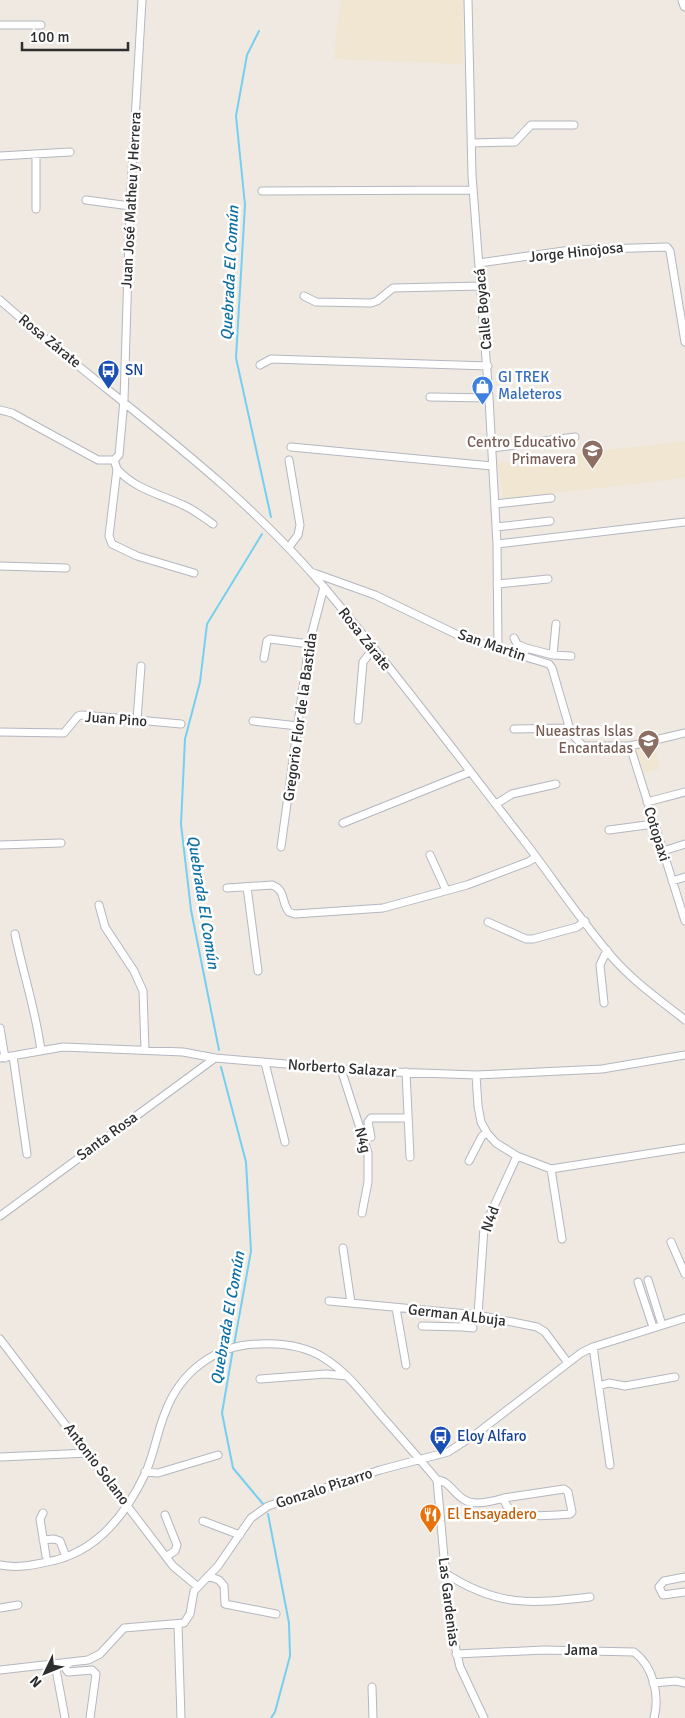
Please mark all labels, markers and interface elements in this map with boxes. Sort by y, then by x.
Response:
scale bar [22,20,129,52]
text: 100 m [30,28,70,46]
street label: Juan José Matheu y Herrera [117,111,145,289]
water label: Quebrada El Común [216,204,244,341]
street label: Jorge Hinojosa [528,238,624,266]
street label: Calle Boyacá [470,268,496,350]
street label: Rosa Zárate [15,310,85,372]
bus stop icon: SN [97,358,121,389]
place label: SN [125,361,144,379]
place label: GI TREK Maleteros [498,368,562,403]
shop icon: GI TREK Maleteros [470,374,494,405]
place label: Centro Educativo Primavera [467,433,576,468]
school or university icon: Centro Educativo Primavera [580,439,604,470]
street label: Rosa Zárate [335,604,395,674]
street label: San Martin [456,625,528,665]
street label: Gregorio Flor de la Bastida [279,632,321,802]
street label: Juan Pino [84,708,148,730]
place label: Nueastras Islas Encantadas [535,722,633,757]
school or university icon: Nueastras Islas Encantadas [637,728,661,759]
street label: Cotopaxi [640,805,674,863]
water label: Quebrada El Común [183,834,224,972]
street label: Norberto Salazar [287,1055,397,1081]
street label: Santa Rosa [73,1108,141,1164]
street label: N4g [351,1125,375,1155]
street label: N4d [477,1204,503,1234]
water label: Quebrada El Común [206,1249,250,1386]
street label: German ALbuja [407,1300,507,1330]
street label: Antonio Solano [60,1420,134,1509]
bus stop icon: Eloy Alfaro [429,1424,453,1455]
place label: Eloy Alfaro [457,1427,527,1445]
street label: Gonzalo Pizarro [273,1464,375,1512]
restaurant icon: El Ensayadero [419,1502,443,1533]
place label: El Ensayadero [447,1505,537,1523]
street label: Las Gardenias [435,1556,463,1648]
street label: Jama [564,1641,598,1659]
north arrow [20,1648,70,1698]
text: N [26,1672,45,1691]

